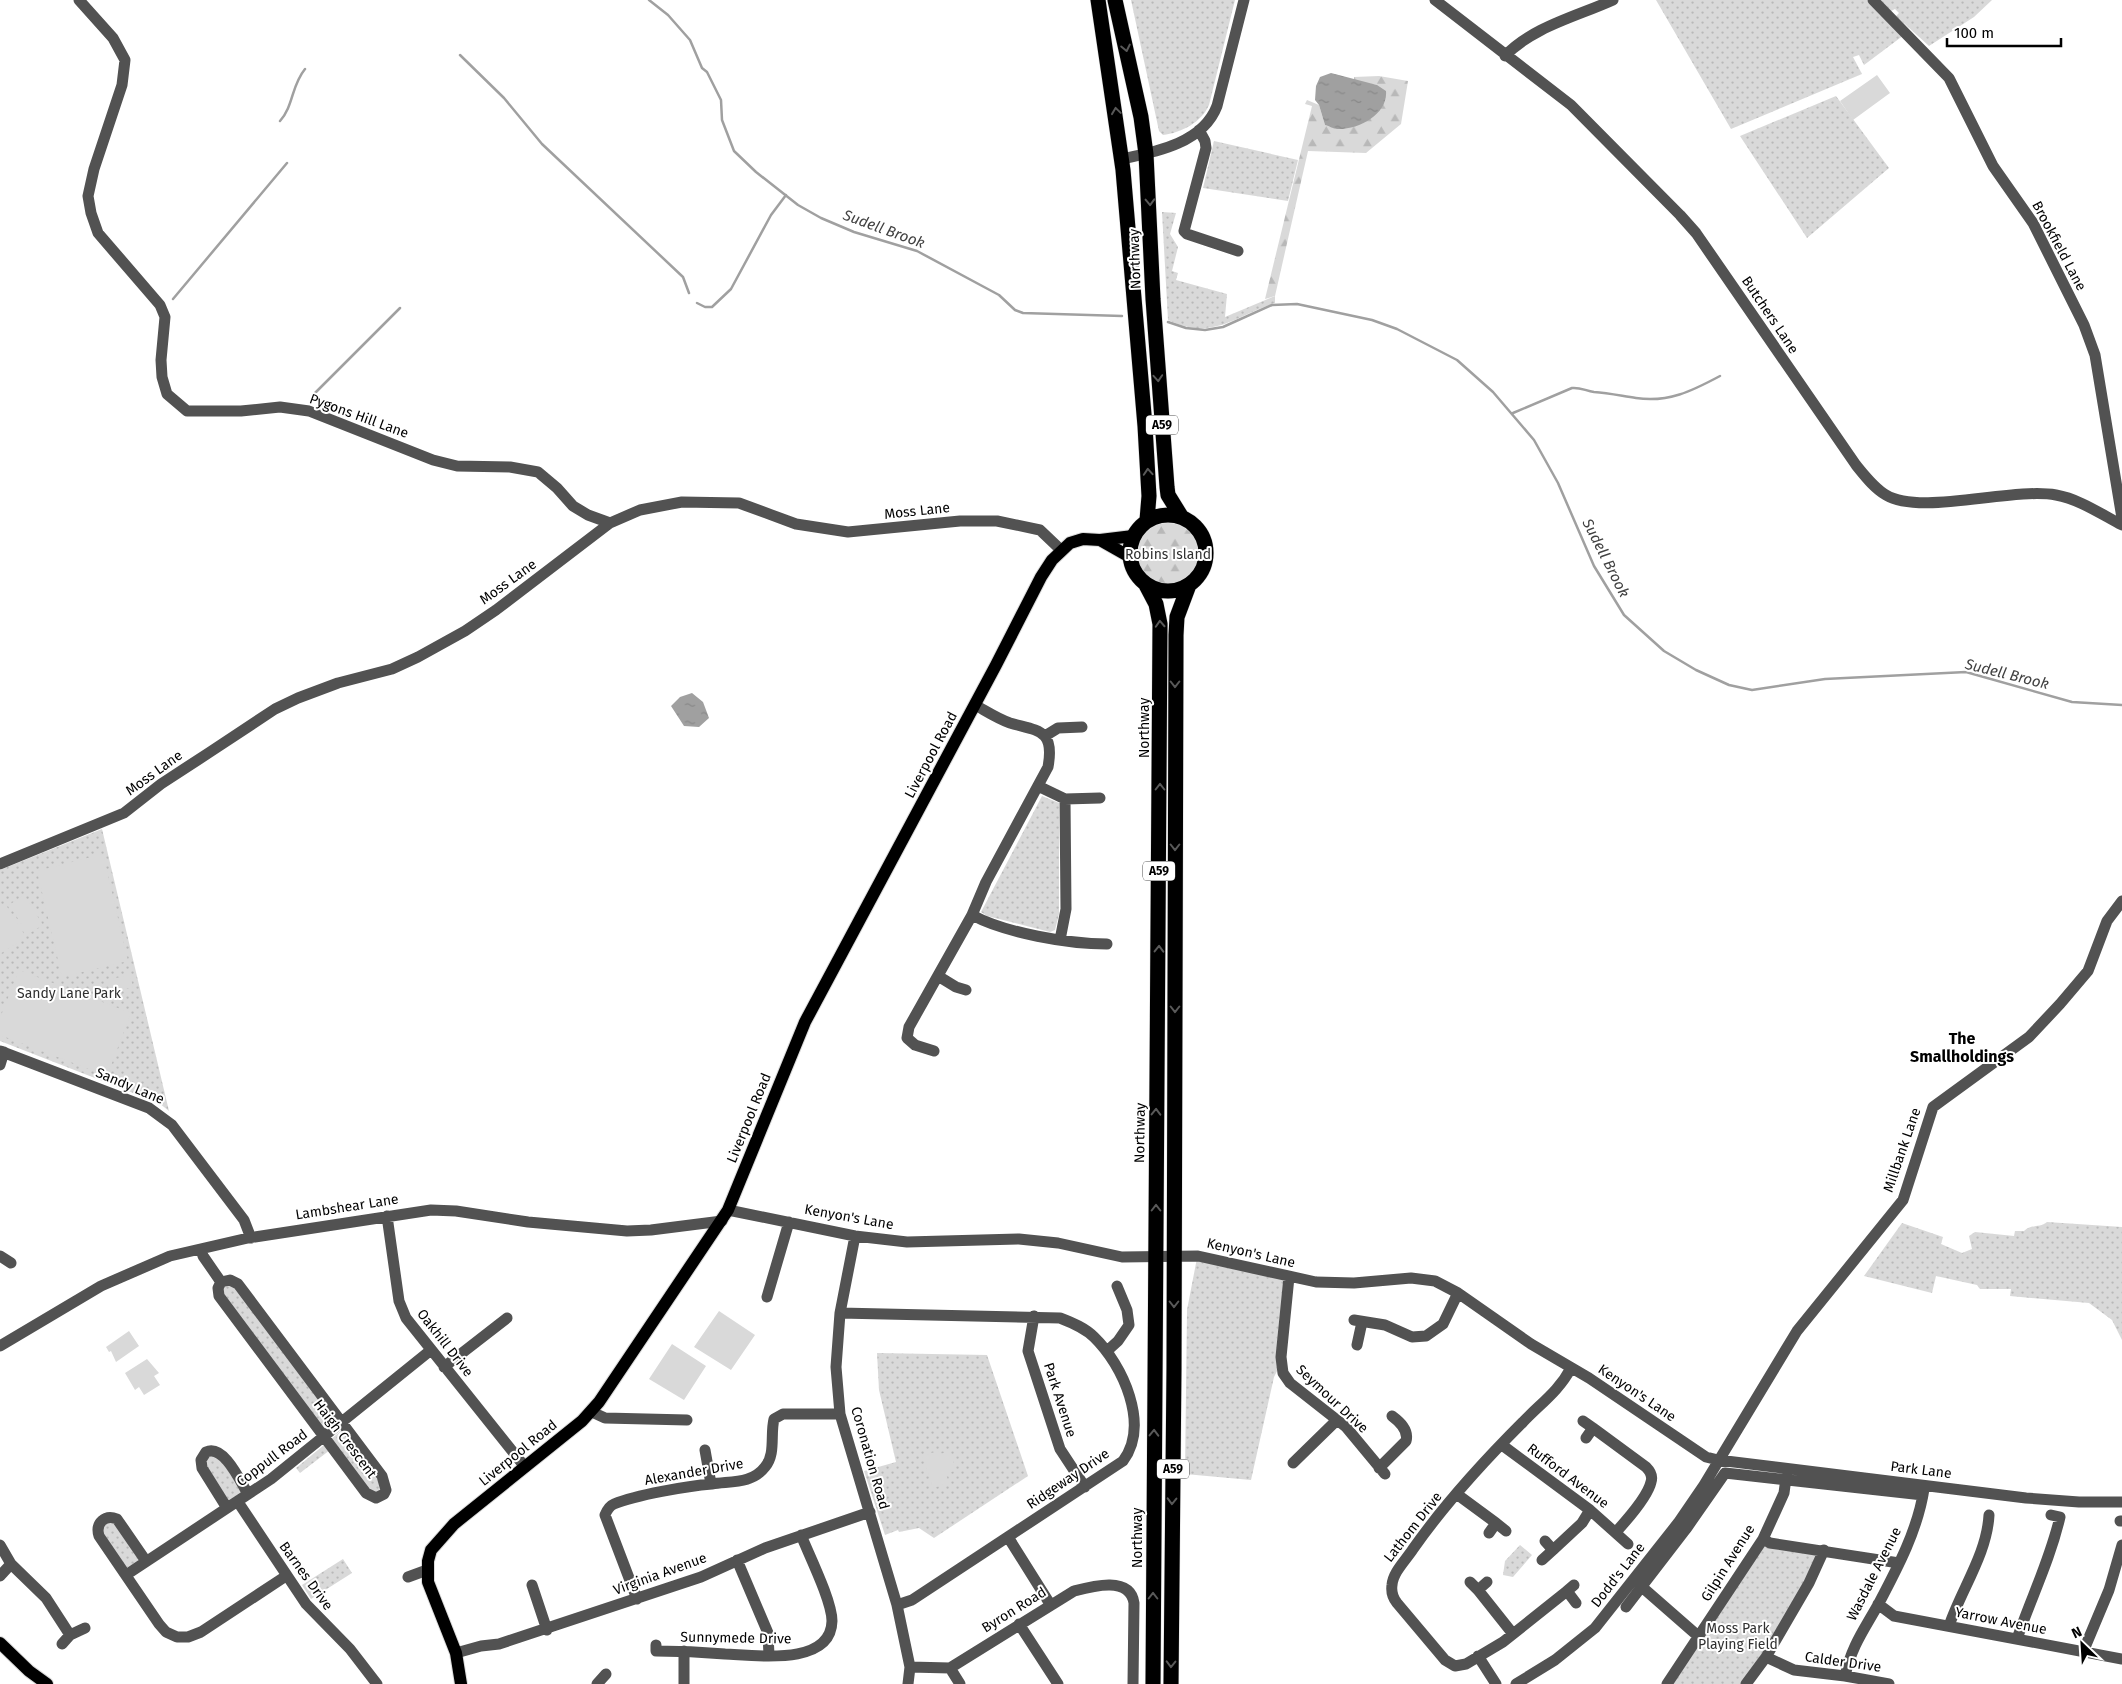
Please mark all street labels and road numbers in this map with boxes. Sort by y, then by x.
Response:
street label: Brookfield Lane [2028,198,2090,294]
street label: Northway [1125,228,1145,290]
street label: Butchers Lane [1738,273,1802,357]
street label: Pygons Hill Lane [307,390,411,442]
road number: A59 [1146,416,1178,434]
street label: Moss Lane [883,499,951,523]
street label: Moss Lane [476,556,540,608]
street label: Northway [1136,698,1153,758]
street label: Liverpool Road [901,709,961,801]
street label: Moss Lane [122,747,186,799]
road number: A59 [1143,861,1175,880]
street label: Sandy Lane [93,1064,167,1108]
street label: Liverpool Road [723,1071,775,1165]
street label: Northway [1131,1102,1149,1163]
street label: Millbank Lane [1880,1106,1924,1194]
street label: Lambshear Lane [294,1190,400,1224]
street label: Kenyon's Lane [803,1201,895,1233]
street label: Kenyon's Lane [1205,1235,1297,1271]
street label: Oakhill Drive [413,1306,477,1380]
street label: Park Avenue [1040,1360,1080,1440]
street label: Seymour Drive [1292,1361,1372,1437]
street label: Kenyon's Lane [1595,1361,1679,1425]
street label: Haigh Crescent [310,1396,381,1483]
street label: Coronation Road [847,1405,893,1511]
street label: Liverpool Road [476,1416,560,1490]
street label: Coppull Road [233,1426,311,1490]
street label: Rufford Avenue [1524,1440,1612,1512]
street label: Ridgeway Drive [1023,1445,1113,1513]
street label: Alexander Drive [643,1455,745,1489]
street label: Park Lane [1889,1458,1953,1482]
road number: A59 [1157,1460,1189,1478]
street label: Lathom Drive [1380,1489,1446,1565]
street label: Northway [1129,1508,1146,1568]
street label: Gilpin Avenue [1698,1521,1758,1605]
street label: Wasdale Avenue [1843,1524,1905,1624]
street label: Barnes Drive [275,1538,337,1614]
street label: Dodd's Lane [1587,1539,1649,1611]
street label: Virginia Avenue [611,1549,709,1599]
street label: Byron Road [979,1584,1049,1636]
street label: Yarrow Avenue [1954,1604,2048,1638]
street label: Sunnymede Drive [680,1629,792,1647]
street label: Calder Drive [1804,1648,1882,1676]

